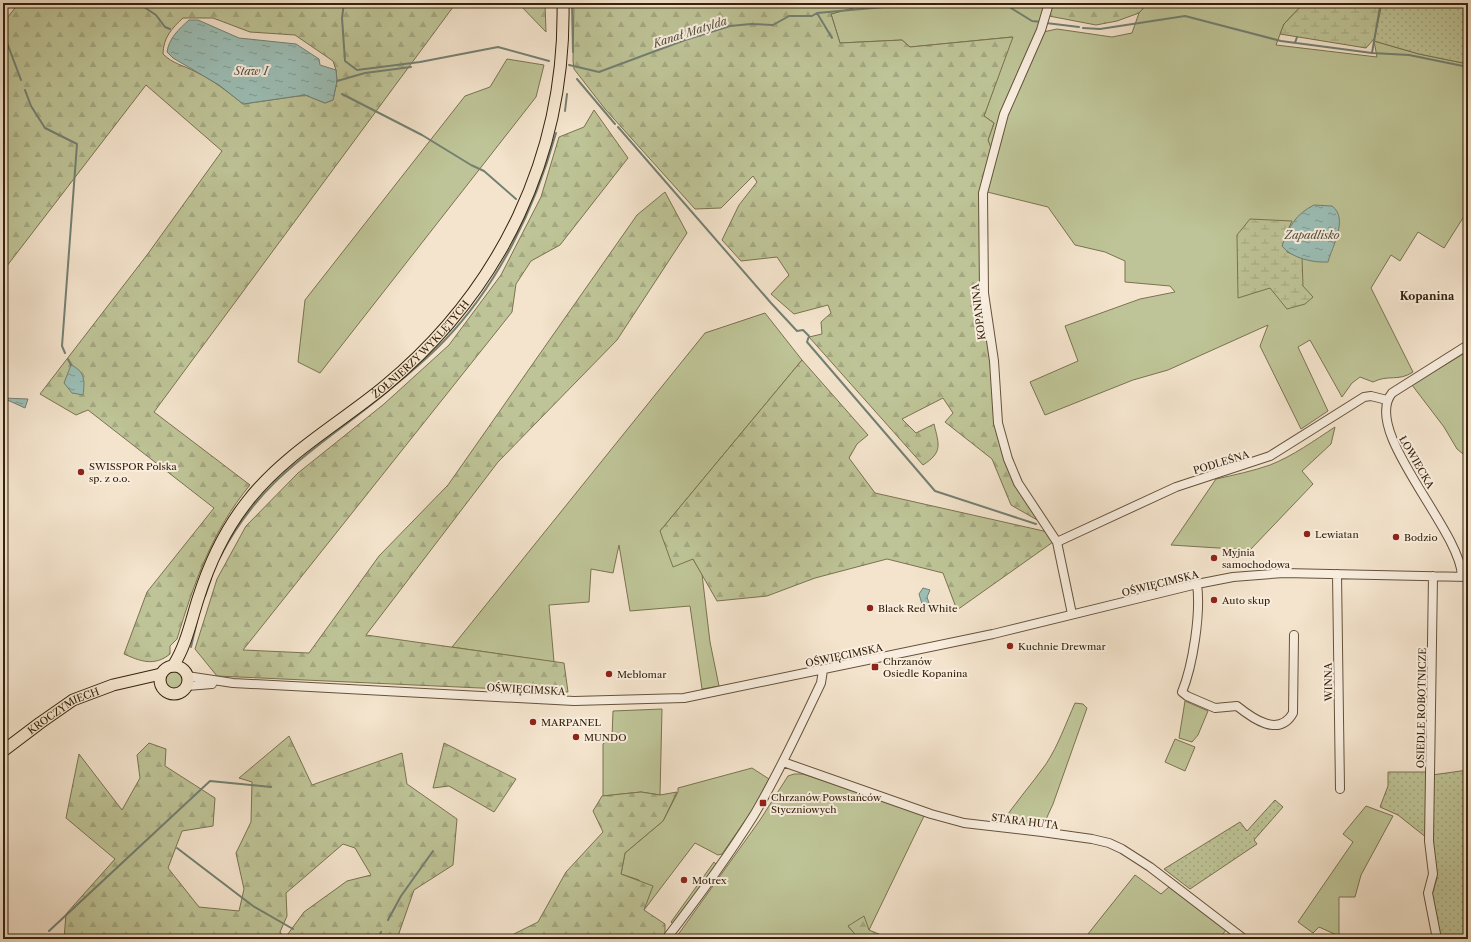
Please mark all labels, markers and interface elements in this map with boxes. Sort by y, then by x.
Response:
water label: Kanał Matylda [650,13,729,51]
water label: Staw I [233,64,270,78]
water label: Zapadlisko [1283,228,1340,242]
street label: KOPANINA [969,282,988,341]
district label: Kopanina [1400,289,1455,303]
street label: ŻOŁNIERZY WYKLĘTYCH [369,297,472,401]
street label: ŁOWIECKA [1396,433,1437,492]
street label: PODLEŚNA [1192,448,1251,477]
place label: SWISSPOR Polska sp. z o.o. [89,460,177,485]
marker: SWISSPOR Polska sp. z o.o. [76,467,86,477]
place label: Lewiatan [1315,528,1359,541]
marker: Lewiatan [1302,529,1312,539]
place label: Bodzio [1404,531,1438,544]
marker: Bodzio [1391,532,1401,542]
place label: Myjnia samochodowa [1222,546,1291,571]
marker: Myjnia samochodowa [1209,553,1219,563]
street label: OŚWIĘCIMSKA [1120,568,1200,599]
place label: Auto skup [1221,594,1270,607]
marker: Auto skup [1209,595,1219,605]
place label: Black Red White [878,602,958,615]
marker: Black Red White [865,603,875,613]
place label: Kuchnie Drewmar [1018,640,1106,653]
street label: OŚWIĘCIMSKA [804,641,884,670]
marker: Kuchnie Drewmar [1005,641,1015,651]
street label: OSIEDLE ROBOTNICZE [1414,648,1429,768]
place label: Chrzanów Osiedle Kopanina [883,655,968,680]
marker: Chrzanów Osiedle Kopanina [870,662,880,672]
street label: WINNA [1322,662,1335,702]
place label: Meblomar [617,668,667,681]
marker: Meblomar [604,669,614,679]
street label: OŚWIĘCIMSKA [486,681,566,698]
street label: KROCZYMIECH [25,685,101,737]
place label: MARPANEL [541,716,601,729]
marker: MARPANEL [528,717,538,727]
place label: MUNDO [584,731,627,744]
marker: MUNDO [571,732,581,742]
place label: Chrzanów Powstańców Styczniowych [771,791,882,816]
marker: Chrzanów Powstańców Styczniowych [758,798,768,808]
street label: STARA HUTA [991,811,1060,832]
place label: Motrex [692,874,727,887]
marker: Motrex [679,875,689,885]

